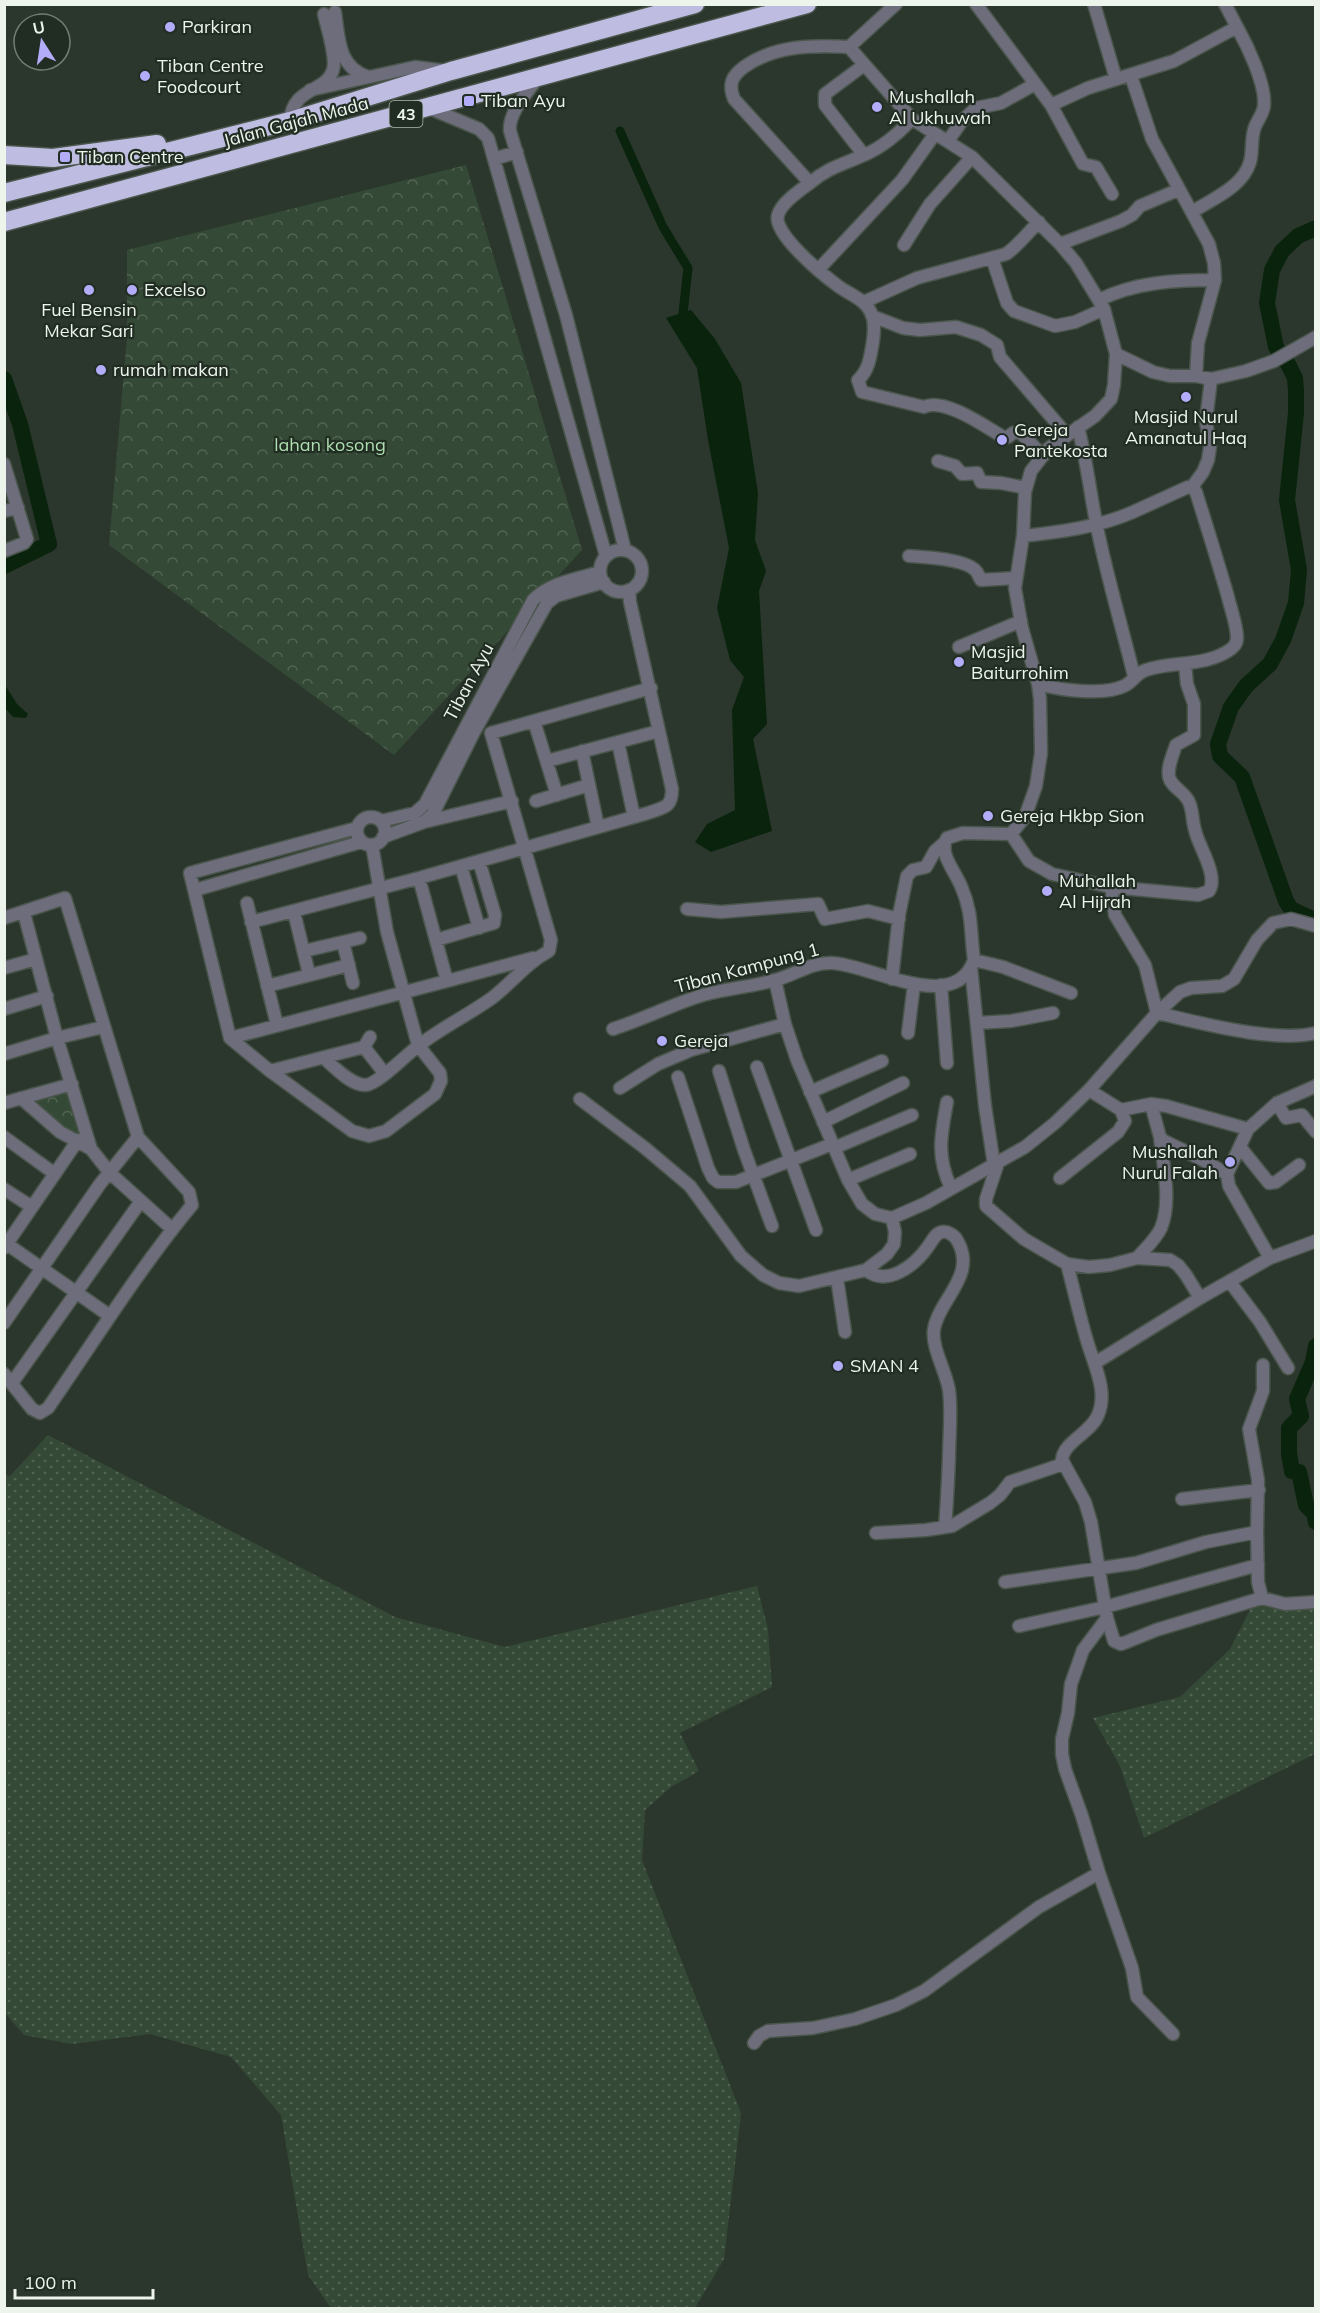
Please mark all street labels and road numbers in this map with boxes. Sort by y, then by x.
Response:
street label: Jalan Gajah Mada [221,91,371,152]
road number: 43 [390,101,422,127]
street label: Tiban Ayu [439,639,499,725]
street label: Tiban Kampung 1 [672,937,821,998]

